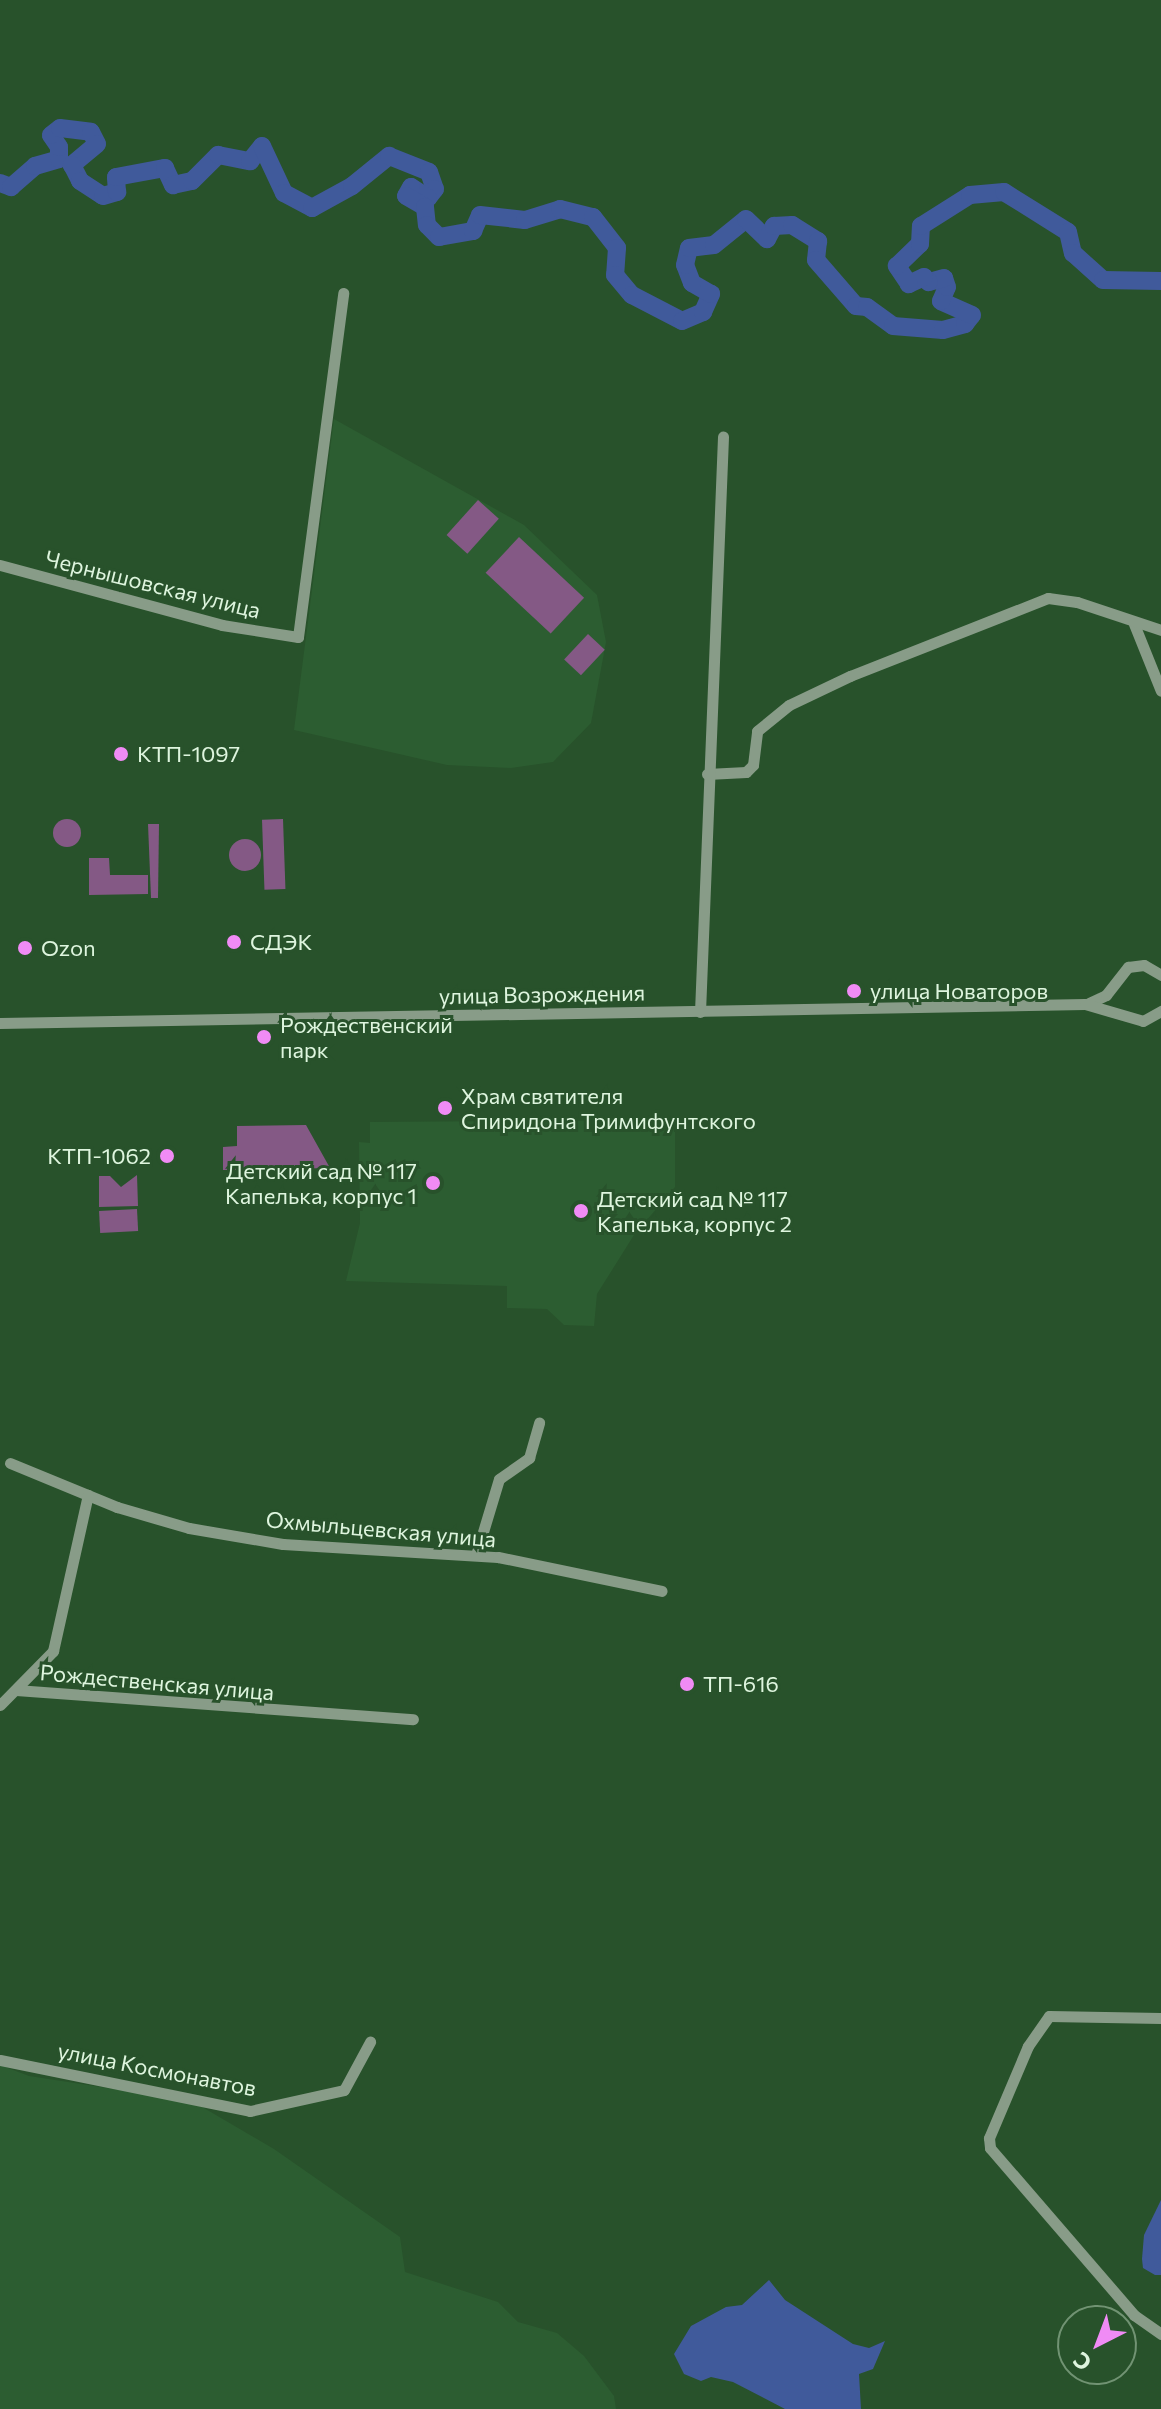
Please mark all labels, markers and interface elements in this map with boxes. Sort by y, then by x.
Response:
street label: Чернышовская улица [43,544,263,624]
place label: КТП-1097 [137,741,240,767]
marker: КТП-1097 [112,745,130,763]
place label: СДЭК [250,929,312,955]
marker: СДЭК [225,933,243,951]
place label: Ozon [41,935,96,961]
marker: Ozon [16,939,34,957]
place label: улица Новаторов [870,978,1048,1004]
street label: улица Возрождения [439,979,645,1009]
marker: улица Новаторов [845,982,863,1000]
place label: Рождественский парк [280,1011,453,1062]
marker: Рождественский парк [255,1028,273,1046]
place label: Храм святителя Спиридона Тримифунтского [461,1082,756,1134]
marker: Храм святителя Спиридона Тримифунтского [436,1099,454,1117]
place label: КТП-1062 [47,1143,151,1169]
marker: КТП-1062 [158,1147,176,1165]
place label: Детский сад № 117 Капелька, корпус 1 [225,1157,417,1208]
marker: Детский сад № 117 Капелька, корпус 1 [424,1174,442,1192]
place label: Детский сад № 117 Капелька, корпус 2 [597,1185,792,1236]
marker: Детский сад № 117 Капелька, корпус 2 [572,1202,590,1220]
street label: Охмыльцевская улица [265,1506,497,1552]
street label: Рождественская улица [39,1659,275,1705]
place label: ТП-616 [703,1671,779,1697]
marker: ТП-616 [678,1675,696,1693]
street label: улица Космонавтов [55,2037,259,2101]
north arrow [1057,2305,1137,2385]
text: С [1067,2347,1097,2377]

